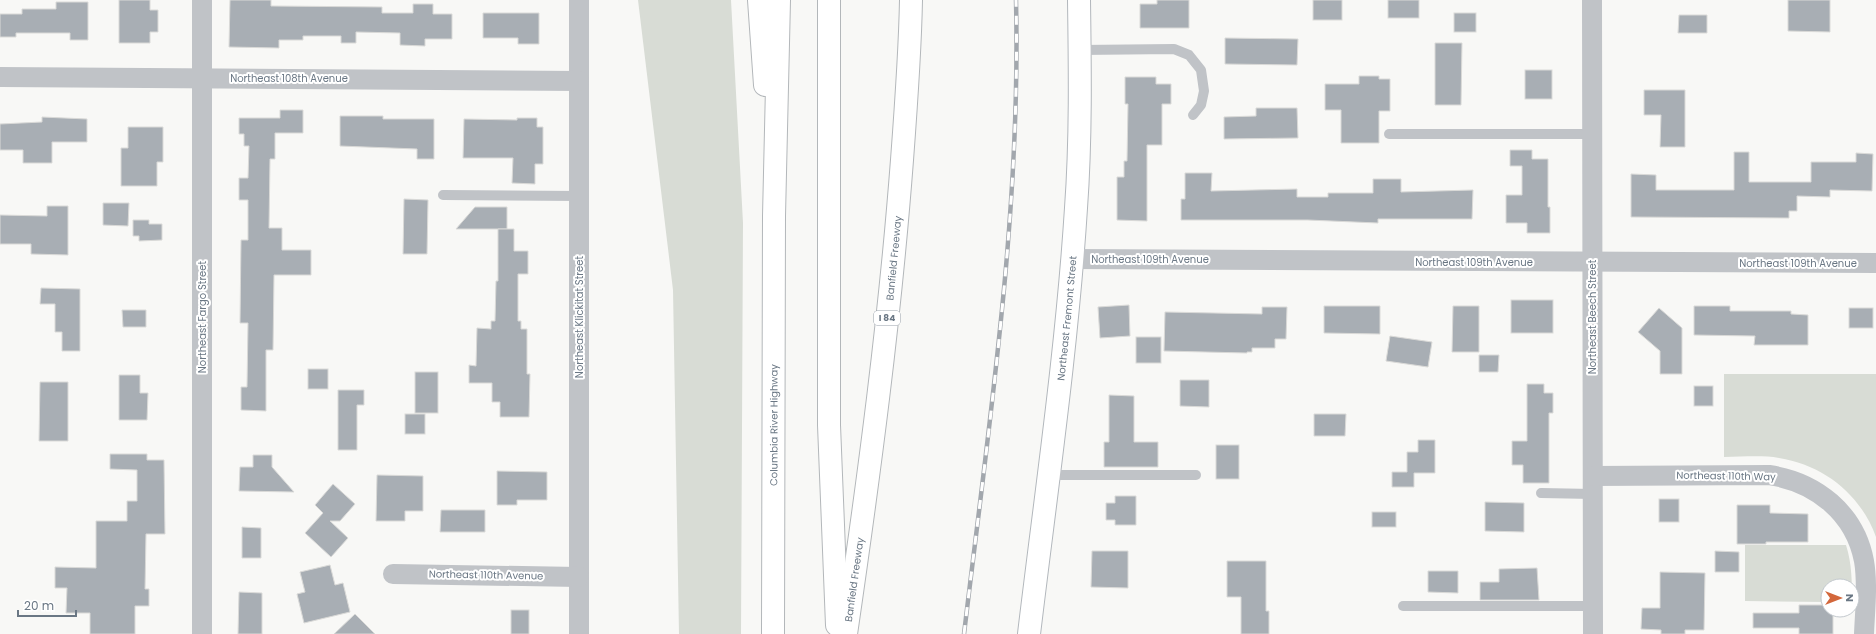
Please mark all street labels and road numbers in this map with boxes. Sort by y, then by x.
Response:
street label: Northeast 108th Avenue [230,71,348,86]
street label: Banfield Freeway [882,215,905,301]
street label: Northeast 109th Avenue [1091,252,1209,267]
street label: Northeast Fremont Street [1053,255,1080,381]
street label: Northeast 109th Avenue [1415,255,1533,270]
street label: Northeast Klickitat Street [572,256,587,378]
street label: Northeast 109th Avenue [1739,256,1857,271]
street label: Northeast Beech Street [1585,259,1600,374]
street label: Northeast Fargo Street [195,260,210,373]
road number: I 84 [874,311,900,325]
street label: Columbia River Highway [766,364,781,486]
street label: Northeast 110th Way [1676,468,1776,484]
street label: Banfield Freeway [840,536,867,623]
street label: Northeast 110th Avenue [429,567,543,583]

